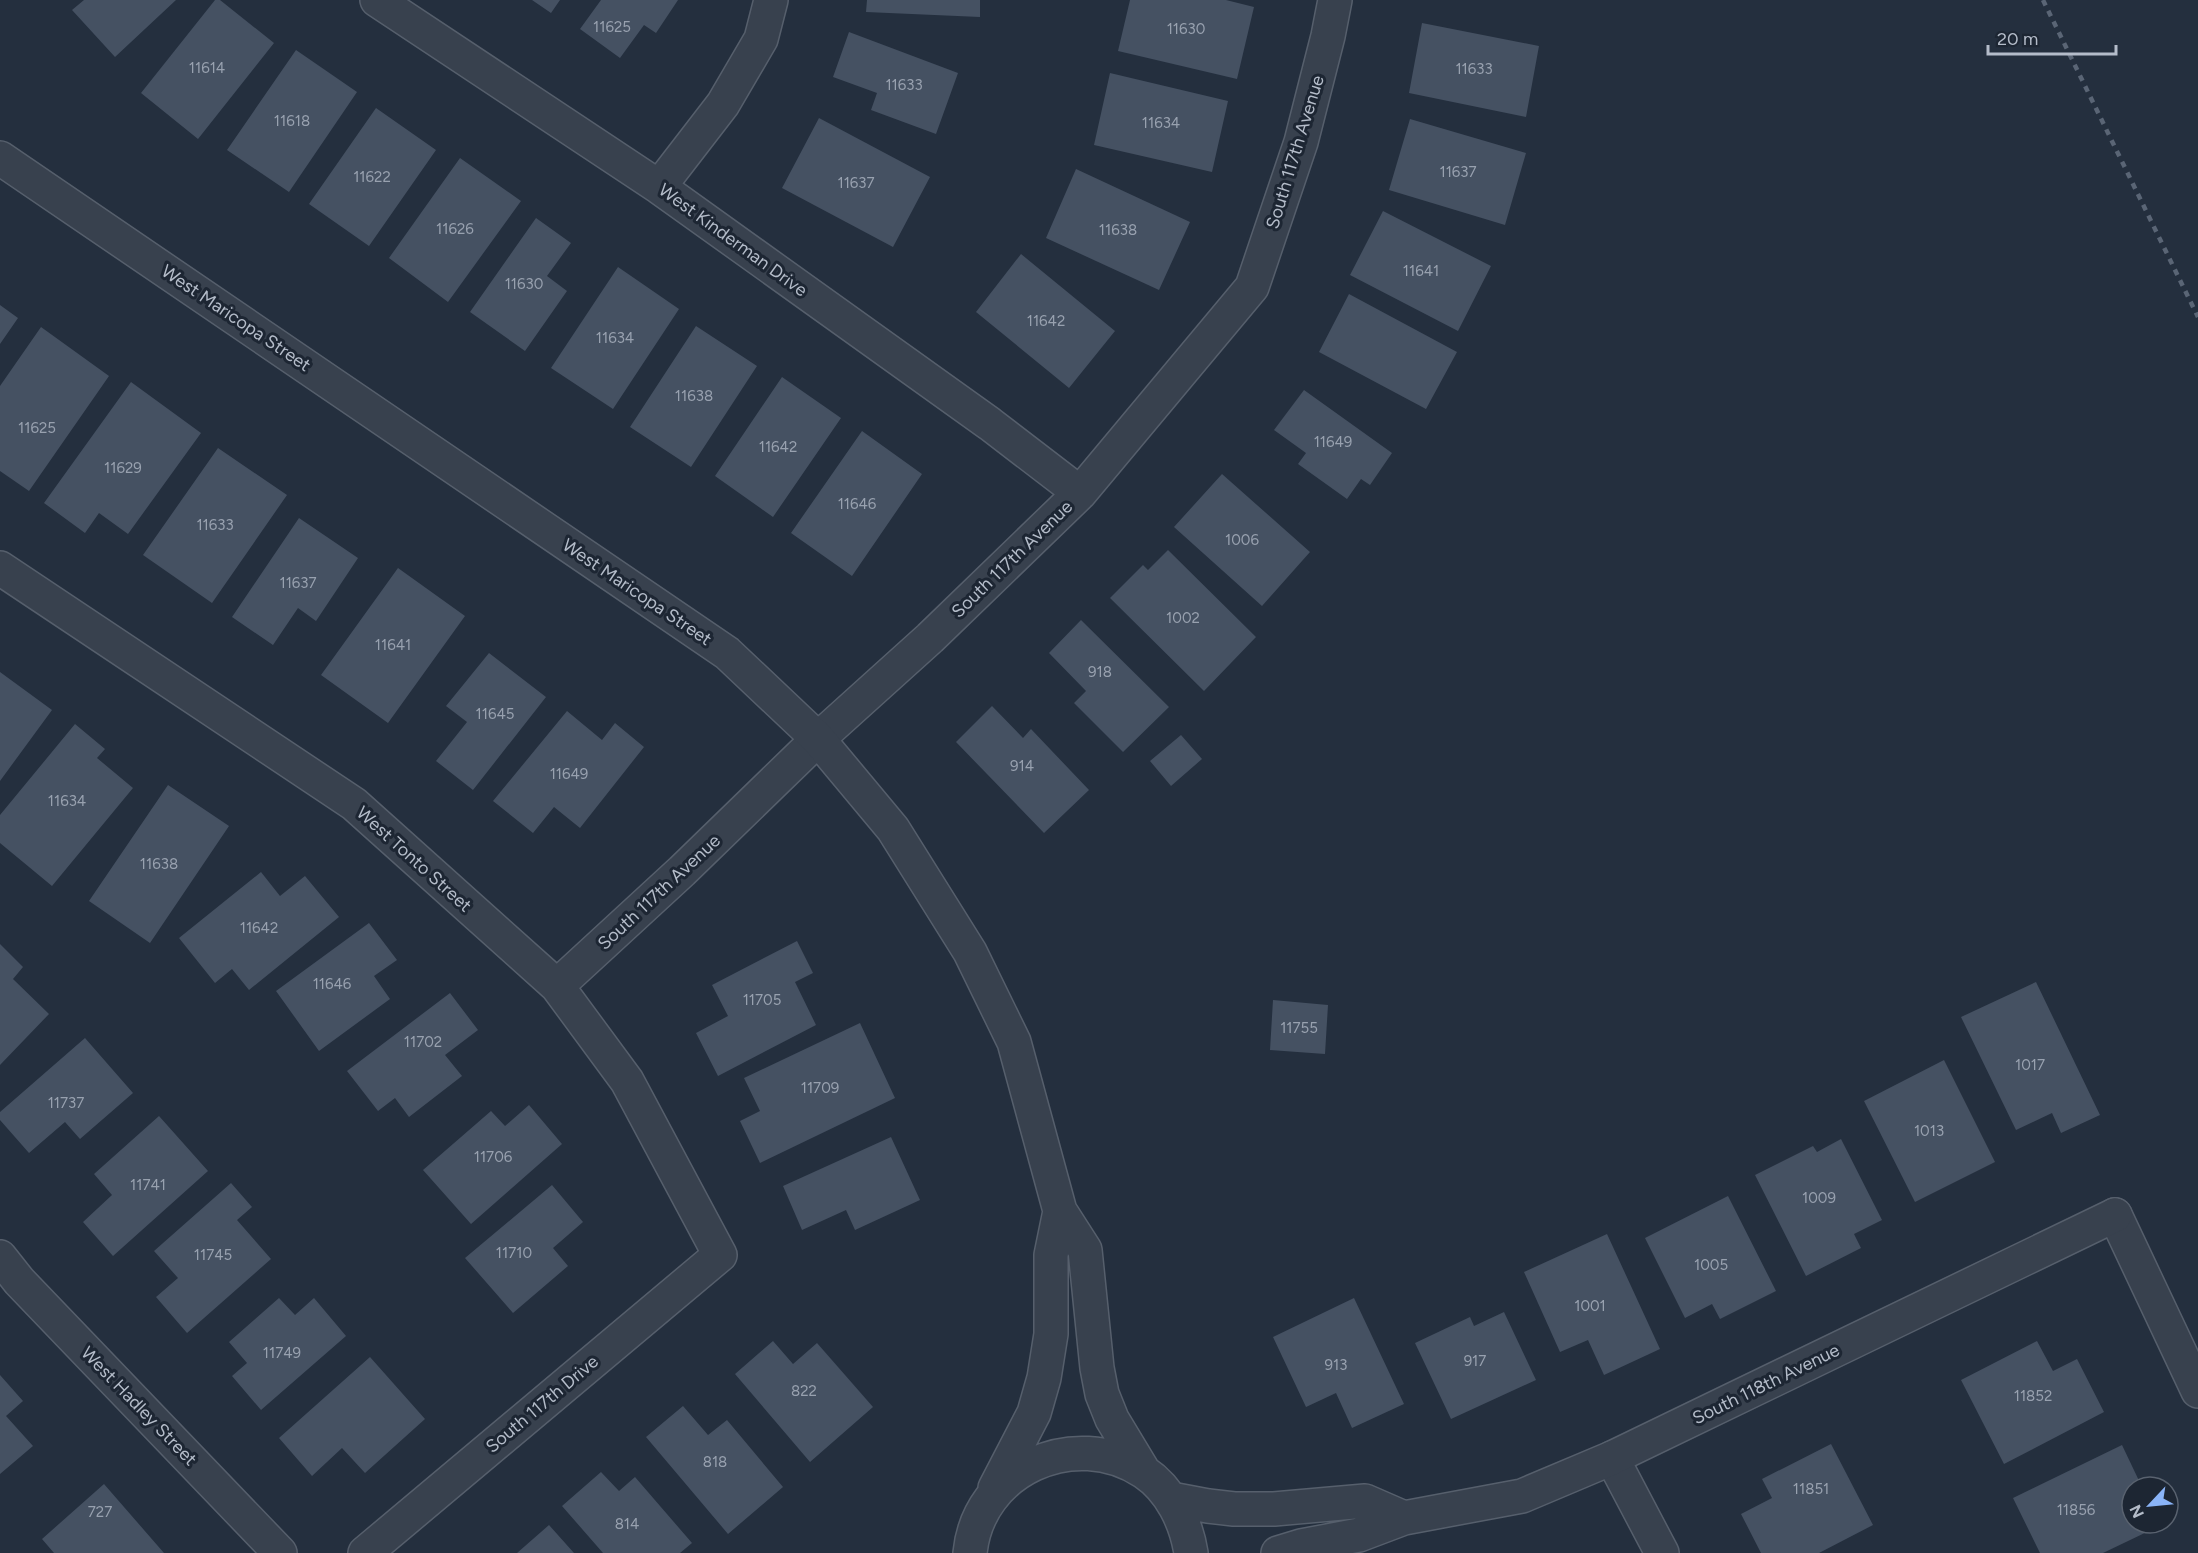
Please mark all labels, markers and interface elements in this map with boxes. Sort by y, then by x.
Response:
house number: 11625 [593,18,631,36]
scale bar [1988,18,2116,56]
house number: 11630 [1167,20,1205,38]
text: 20 m [1997,28,2038,50]
house number: 11614 [189,59,225,77]
house number: 11633 [1455,60,1493,78]
street label: South 117th Avenue [1261,72,1329,231]
house number: 11633 [885,76,923,94]
house number: 11618 [274,112,310,130]
house number: 11634 [1142,114,1180,132]
house number: 11637 [1439,163,1477,181]
house number: 11622 [353,168,391,186]
house number: 11637 [837,174,875,192]
street label: West Kinderman Drive [654,179,812,301]
house number: 11626 [436,220,474,238]
house number: 11638 [1099,221,1137,239]
street label: West Maricopa Street [157,260,315,376]
house number: 11641 [1403,262,1439,280]
house number: 11630 [505,275,543,293]
house number: 11642 [1027,312,1065,330]
house number: 11634 [596,329,634,347]
house number: 11638 [675,387,713,405]
house number: 11625 [18,419,56,437]
house number: 11649 [1314,433,1352,451]
house number: 11642 [759,438,797,456]
house number: 11629 [104,459,142,477]
house number: 11646 [838,495,877,513]
street label: South 117th Avenue [947,496,1077,622]
house number: 11633 [196,516,234,534]
house number: 1006 [1225,531,1259,549]
street label: West Maricopa Street [558,534,716,650]
house number: 11637 [279,574,317,592]
house number: 1002 [1166,609,1200,627]
house number: 11641 [375,636,411,654]
house number: 918 [1088,663,1112,681]
house number: 11645 [476,705,514,723]
house number: 914 [1010,757,1034,775]
house number: 11649 [550,765,588,783]
house number: 11634 [48,792,86,810]
street label: West Tonto Street [352,802,476,917]
street label: South 117th Avenue [593,829,725,954]
house number: 11638 [140,855,178,873]
house number: 11642 [240,919,278,937]
house number: 11646 [313,975,352,993]
house number: 11705 [743,991,781,1009]
house number: 11755 [1280,1019,1318,1037]
house number: 11702 [404,1033,442,1051]
house number: 1017 [2015,1056,2045,1074]
house number: 11709 [801,1079,839,1097]
house number: 11737 [48,1094,84,1112]
house number: 1013 [1914,1122,1944,1140]
house number: 11706 [474,1148,513,1166]
house number: 11741 [130,1176,166,1194]
house number: 1009 [1802,1189,1836,1207]
house number: 11710 [496,1244,532,1262]
house number: 11745 [194,1246,232,1264]
house number: 1005 [1694,1256,1728,1274]
house number: 1001 [1574,1297,1606,1315]
street label: South 118th Avenue [1689,1339,1843,1429]
street label: West Hadley Street [77,1342,202,1470]
house number: 11749 [263,1344,301,1362]
street label: South 117th Drive [481,1350,603,1458]
house number: 917 [1464,1352,1486,1370]
house number: 913 [1325,1356,1347,1374]
house number: 822 [791,1382,817,1400]
house number: 11852 [2014,1387,2052,1405]
house number: 818 [703,1453,727,1471]
north arrow [2120,1475,2180,1535]
house number: 11851 [1793,1480,1829,1498]
house number: 11856 [2057,1501,2096,1519]
text: N [2126,1502,2148,1521]
house number: 727 [88,1503,112,1521]
house number: 814 [615,1515,639,1533]

